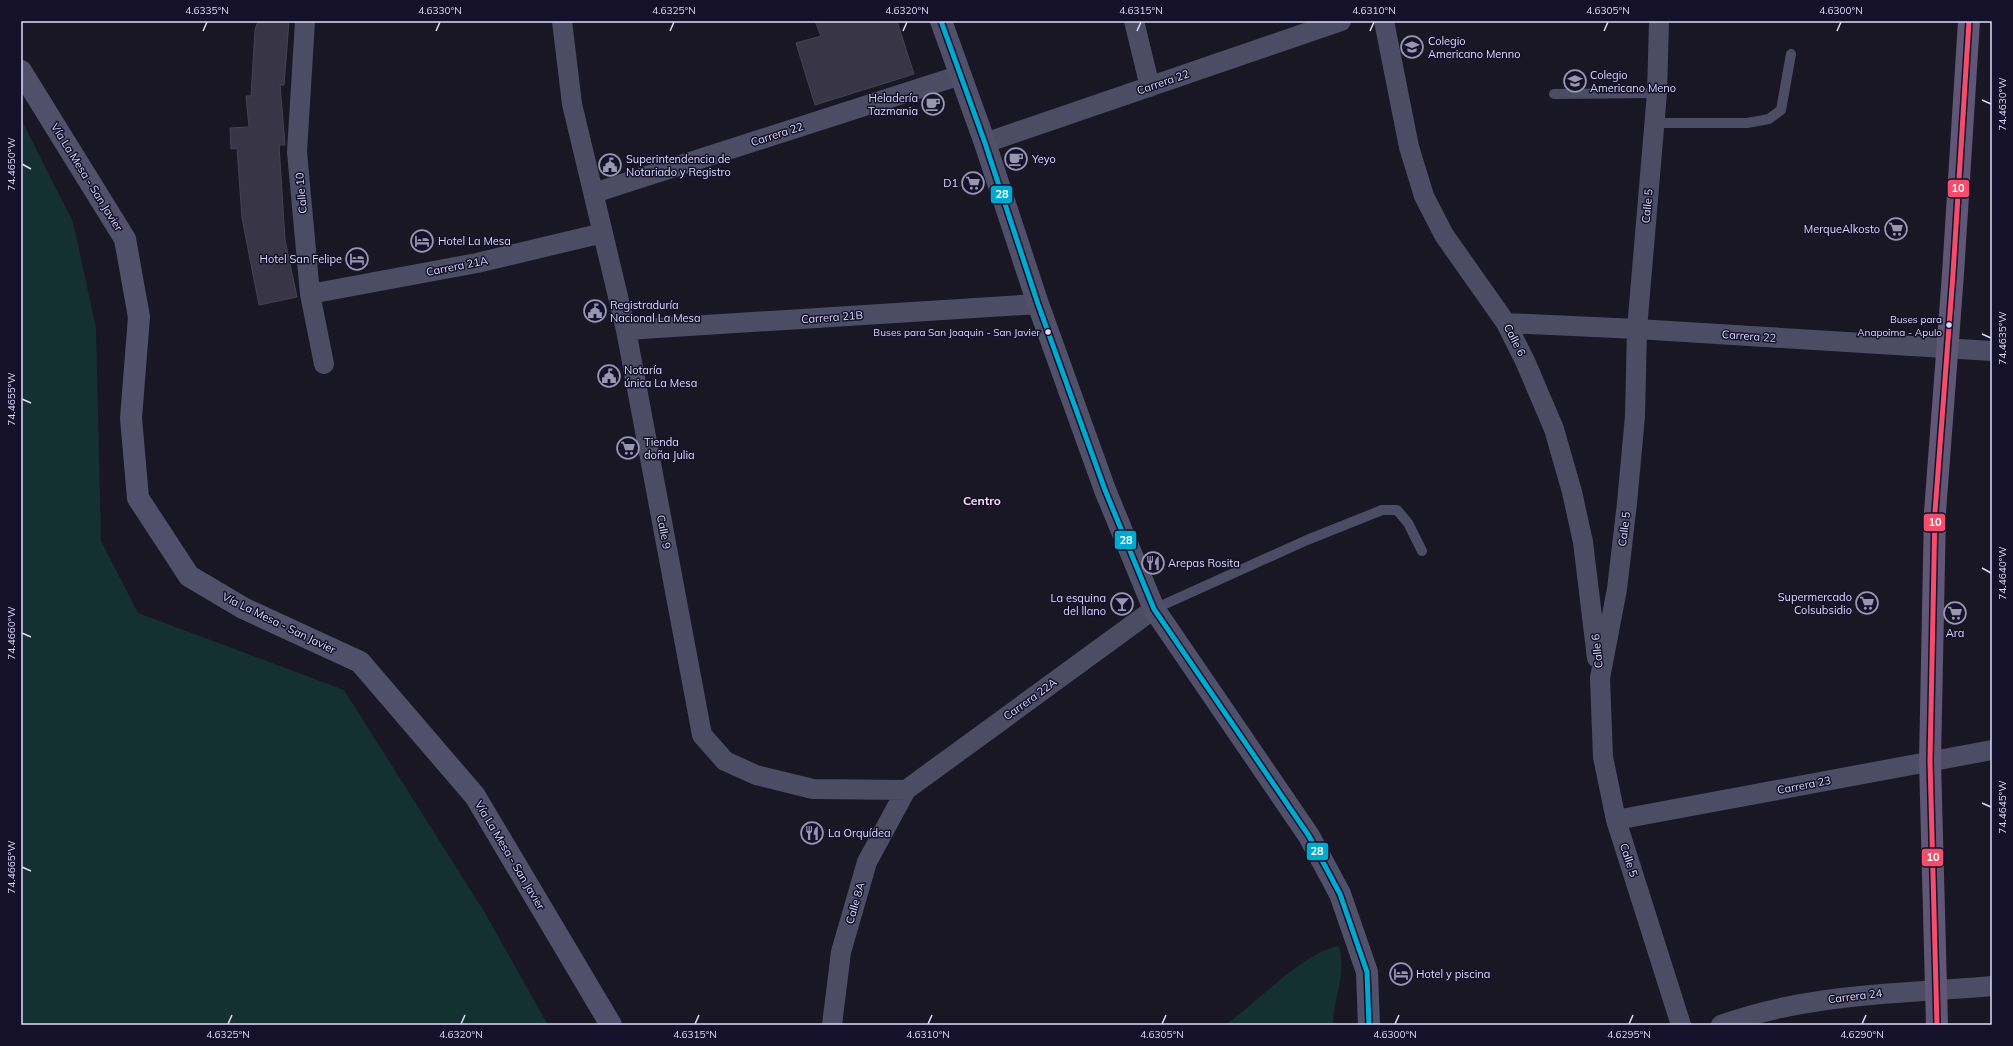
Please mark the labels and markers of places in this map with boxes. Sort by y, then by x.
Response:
school or university icon: Colegio Americano Menno [1399,34,1425,60]
place label: Colegio Americano Menno [1428,34,1521,61]
school or university icon: Colegio Americano Meno [1562,68,1588,94]
place label: Colegio Americano Meno [1590,68,1676,95]
place label: Heladería Tazmania [868,91,918,118]
cafe icon: Heladería Tazmania [920,91,946,117]
cafe icon: Yeyo [1003,146,1029,172]
public building icon: Superintendencia de Notariado y Registro [597,152,623,178]
place label: Superintendencia de Notariado y Registro [626,152,731,179]
place label: Yeyo [1031,152,1056,166]
supermarket icon: D1 [960,170,986,196]
place label: D1 [943,176,958,190]
supermarket icon: MerqueAlkosto [1883,216,1909,242]
place label: MerqueAlkosto [1804,222,1880,236]
hotel icon: Hotel La Mesa [409,228,435,254]
place label: Hotel La Mesa [438,234,511,248]
hotel icon: Hotel San Felipe [344,246,370,272]
place label: Hotel San Felipe [260,252,342,266]
public building icon: Registraduría Nacional La Mesa [582,298,608,324]
place label: Registraduría Nacional La Mesa [610,298,701,325]
place label: Buses para Anapoima - Apulo [1857,313,1942,339]
marker: Buses para Anapoima - Apulo [1944,320,1954,330]
place label: Buses para San Joaquin - San Javier [873,326,1040,339]
marker: Buses para San Joaquin - San Javier [1043,327,1053,337]
public building icon: Notaría única La Mesa [596,363,622,389]
place label: Notaría única La Mesa [624,363,697,390]
supermarket icon: Tienda doña Julia [615,435,641,461]
place label: Tienda doña Julia [644,435,695,462]
restaurant icon: Arepas Rosita [1140,550,1166,576]
place label: Arepas Rosita [1168,556,1240,570]
place label: Supermercado Colsubsidio [1778,590,1852,617]
supermarket icon: Supermercado Colsubsidio [1854,590,1880,616]
place label: La esquina del llano [1050,591,1106,618]
bar icon: La esquina del llano [1109,591,1135,617]
supermarket icon: Ara [1942,600,1968,626]
place label: Ara [1946,626,1964,640]
restaurant icon: La Orquídea [799,820,825,846]
place label: La Orquídea [828,826,891,840]
hotel icon: Hotel y piscina [1388,961,1414,987]
place label: Hotel y piscina [1416,967,1490,981]

